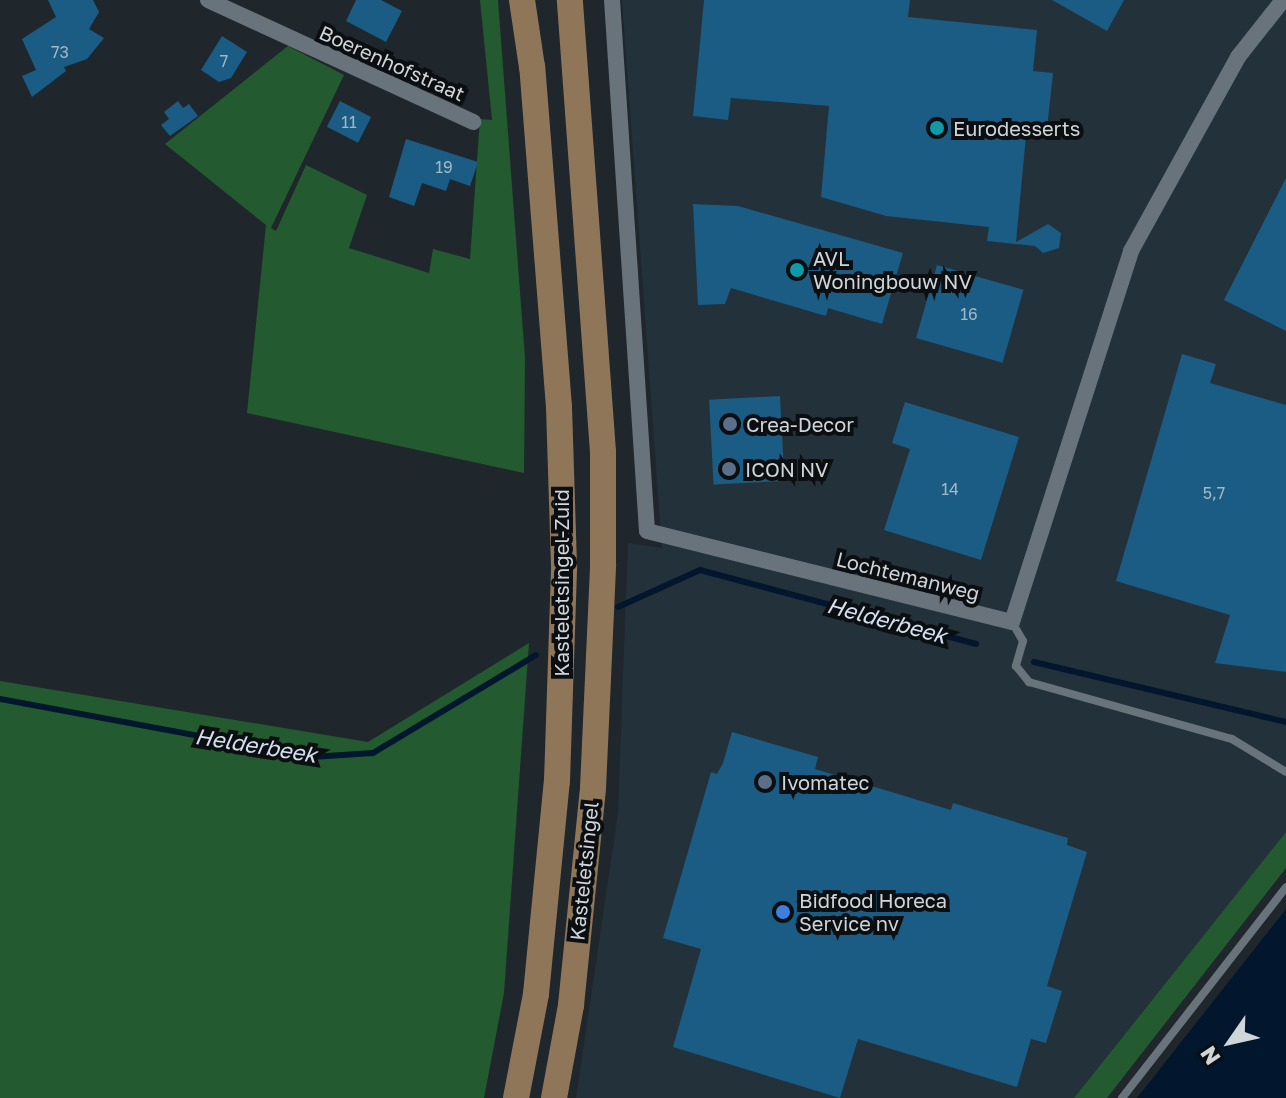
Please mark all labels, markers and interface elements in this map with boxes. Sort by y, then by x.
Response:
street label: Boerenhofstraat [316,20,468,106]
house number: 73 [51,42,69,62]
house number: 7 [220,51,228,71]
house number: 11 [341,112,357,132]
place label: Eurodesserts [953,116,1080,140]
marker: Eurodesserts [928,119,946,137]
house number: 19 [435,157,453,177]
place label: AVL Woningbouw NV [813,246,972,293]
marker: AVL Woningbouw NV [788,261,806,279]
house number: 16 [960,304,978,324]
place label: Crea-Decor [746,412,854,436]
marker: Crea-Decor [721,415,739,433]
place label: ICON NV [745,457,828,481]
marker: ICON NV [720,460,738,478]
house number: 14 [941,479,959,499]
house number: 5,7 [1203,483,1225,503]
street label: Kasteletsingel-Zuid [549,489,573,677]
street label: Lochtemanweg [834,547,982,605]
water label: Helderbeek [824,591,950,649]
water label: Helderbeek [193,722,319,768]
place label: Ivomatec [781,770,869,794]
marker: Ivomatec [756,773,774,791]
street label: Kasteletsingel [565,800,603,942]
place label: Bidfood Horeca Service nv [799,888,947,935]
marker: Bidfood Horeca Service nv [774,903,792,921]
north arrow [1190,1002,1270,1082]
text: N [1194,1041,1226,1070]

